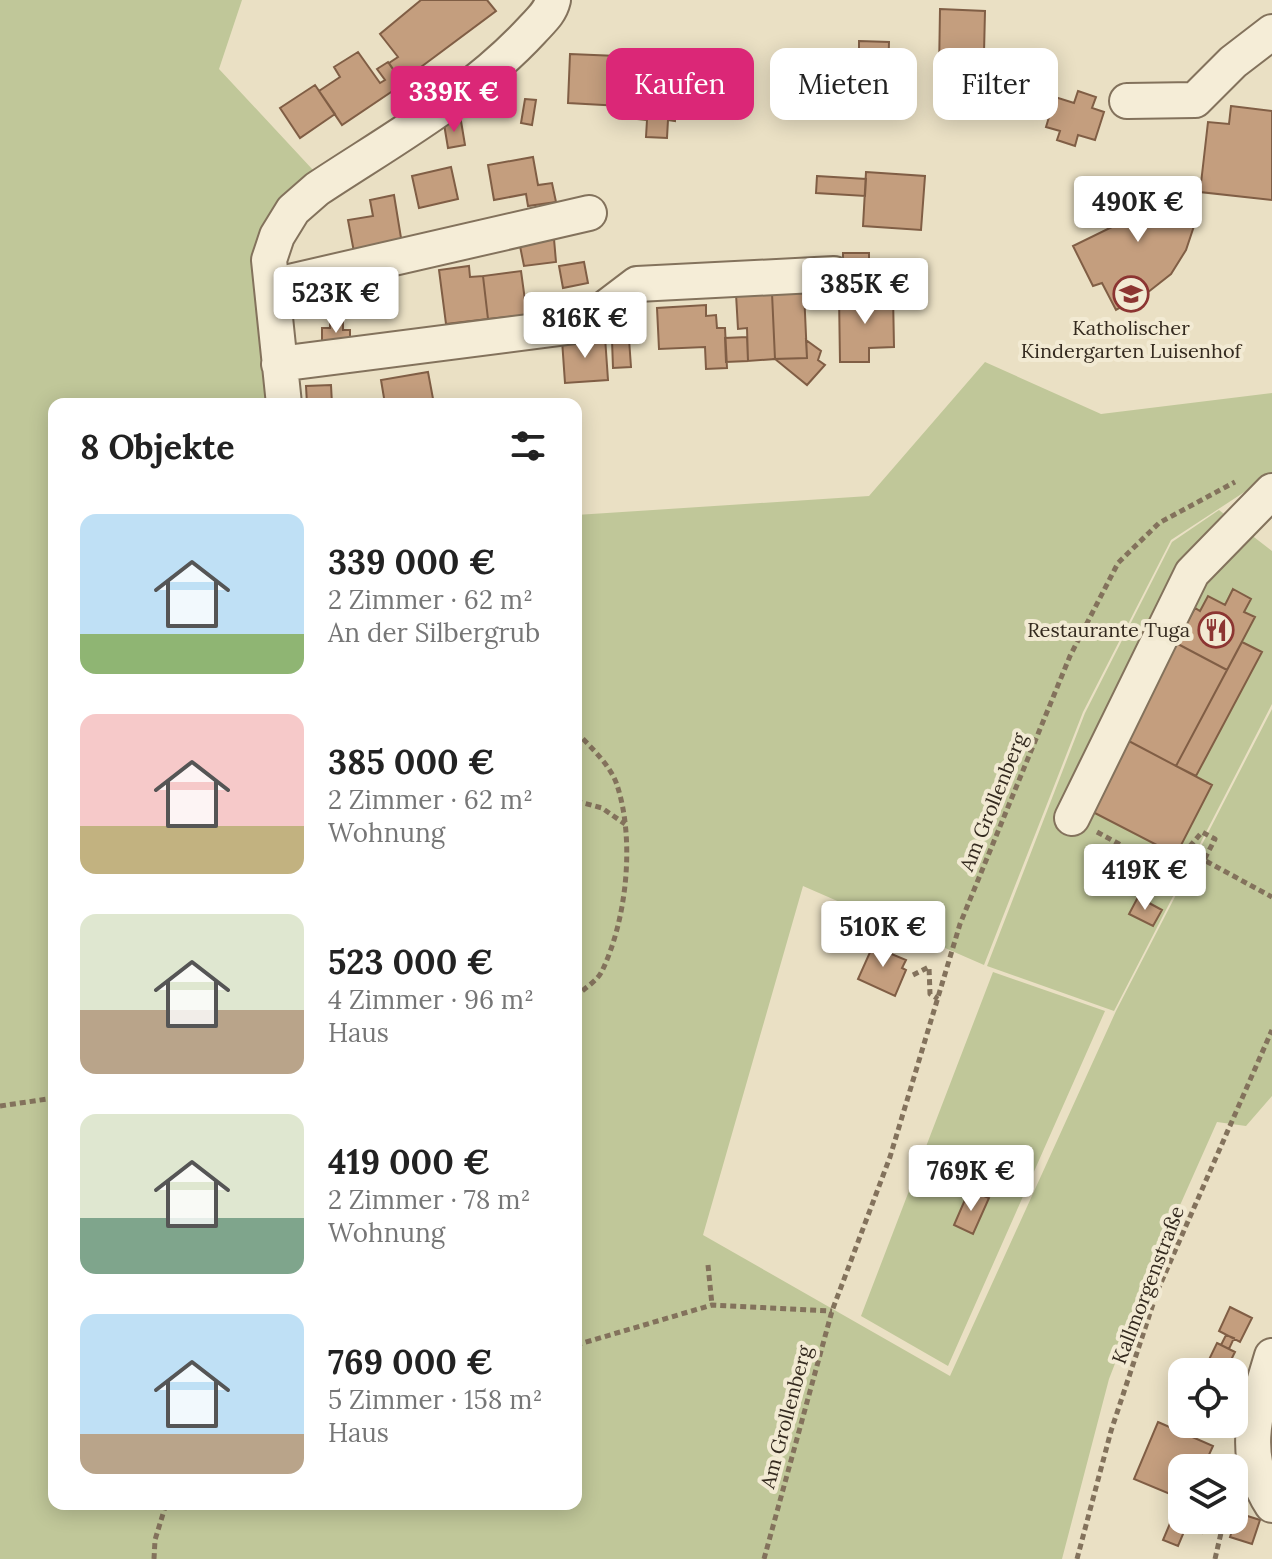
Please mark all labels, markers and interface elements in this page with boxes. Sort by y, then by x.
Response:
chip: Kaufen [606,48,754,120]
chip: Mieten [770,48,917,120]
chip: Filter [933,48,1058,120]
pin: 339K € [389,66,519,134]
text: 339K € [409,75,499,108]
pin: 490K € [1073,176,1203,244]
text: 490K € [1092,185,1184,218]
pin: 385K € [800,258,930,326]
pin: 523K € [271,267,401,335]
text: 385K € [820,267,910,300]
school or university icon: Katholischer Kindergarten Luisenhof [1112,275,1150,313]
text: 523K € [292,276,380,309]
pin: 816K € [520,292,650,360]
text: 816K € [542,301,628,334]
place label: Katholischer Kindergarten Luisenhof [1021,315,1243,363]
icon: filters [506,424,550,468]
text: 8 Objekte [80,425,235,468]
text: 339 000 € [328,540,496,583]
icon: home [144,546,240,642]
text: 2 Zimmer · 62 m² [328,583,533,616]
restaurant icon: Restaurante Tuga [1197,611,1235,649]
text: An der Silbergrub [328,616,540,649]
place label: Restaurante Tuga [1027,617,1190,642]
street label: Am Grollenberg [953,728,1032,876]
text: 385 000 € [328,740,495,783]
icon: home [144,746,240,842]
text: 2 Zimmer · 62 m² [328,783,533,816]
text: Wohnung [328,816,445,849]
pin: 419K € [1080,844,1210,912]
text: 419K € [1102,853,1188,886]
pin: 510K € [818,901,948,969]
text: 510K € [839,910,927,943]
text: 523 000 € [328,940,494,983]
icon: home [144,946,240,1042]
text: 4 Zimmer · 96 m² [328,983,534,1016]
text: Haus [328,1016,389,1049]
text: 419 000 € [328,1140,490,1183]
pin: 769K € [906,1145,1036,1213]
icon: home [144,1146,240,1242]
text: 769K € [927,1154,1015,1187]
text: 2 Zimmer · 78 m² [328,1183,531,1216]
street label: Kallmorgenstraße [1106,1202,1189,1367]
text: Wohnung [328,1216,445,1249]
text: 769 000 € [328,1340,493,1383]
street label: Am Grollenberg [754,1342,817,1492]
icon: home [144,1346,240,1442]
map controls [1168,1358,1248,1534]
button: locate [1168,1358,1248,1438]
text: 5 Zimmer · 158 m² [328,1383,542,1416]
text: Haus [328,1416,389,1449]
button: layers [1168,1454,1248,1534]

